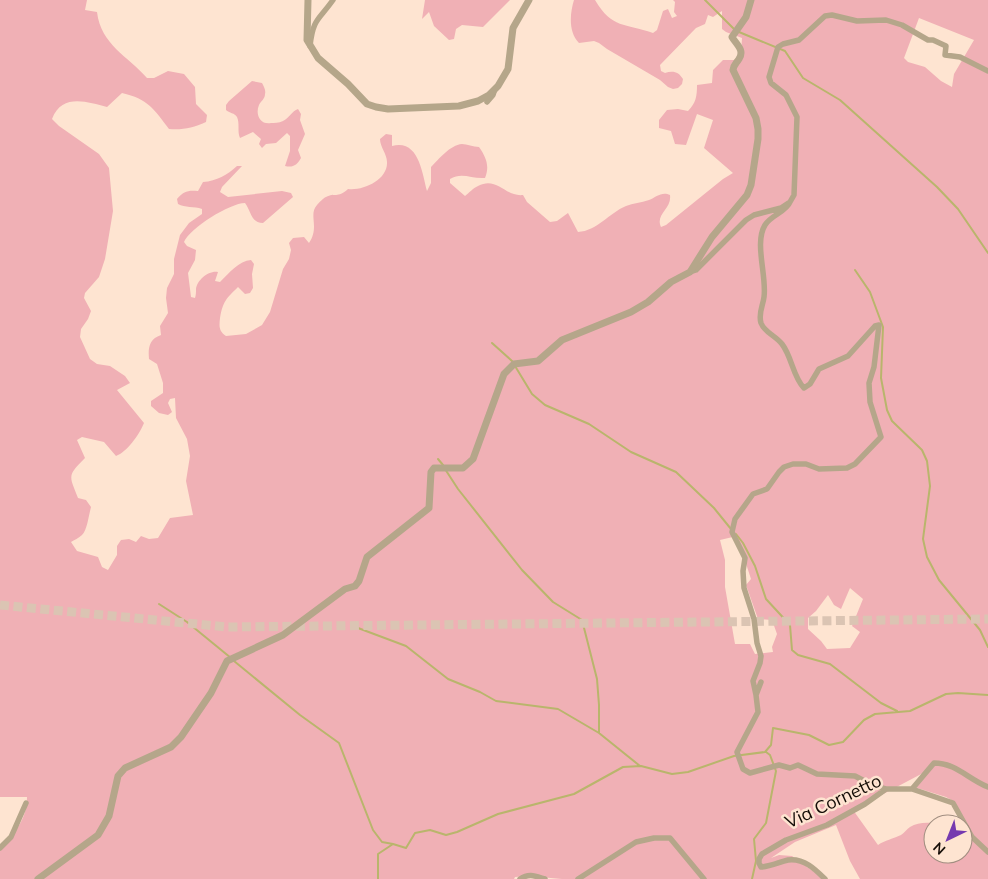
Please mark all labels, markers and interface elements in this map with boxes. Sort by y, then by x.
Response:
street label: Via Cornetto [781,769,885,833]
north arrow [923,814,973,864]
text: N [929,838,949,859]

